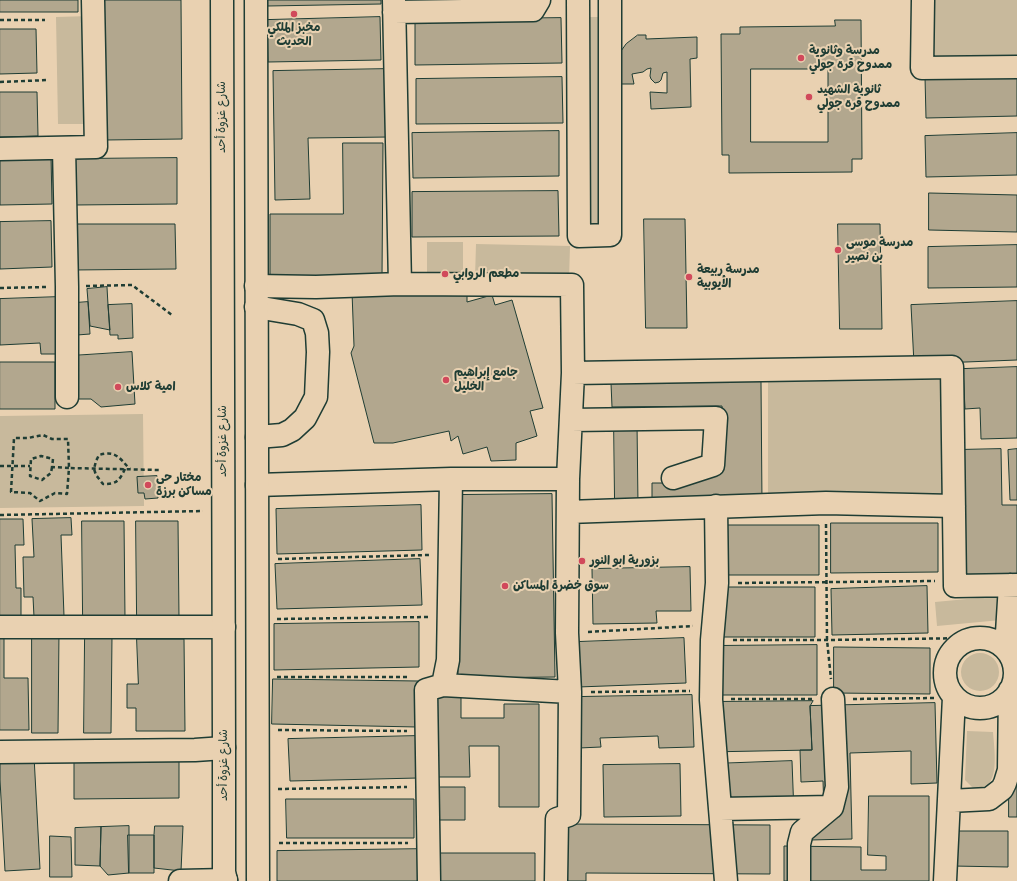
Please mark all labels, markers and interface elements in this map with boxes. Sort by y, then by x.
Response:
marker: مخبز الملكي الحديث [289,9,299,19]
place label: مخبز الملكي الحديث [268,21,320,49]
place label: مدرسة وثانوية ممدوح قره جولي [809,44,892,72]
marker: مدرسة وثانوية ممدوح قره جولي [796,53,806,63]
street label: شارع غزوة أحد [215,81,229,153]
place label: ثانوية الشهيد ممدوح قره جولي [817,83,900,111]
marker: ثانوية الشهيد ممدوح قره جولي [804,92,814,102]
place label: مدرسة موسى بن نصير [846,236,913,264]
marker: مدرسة موسى بن نصير [833,245,843,255]
place label: مدرسة ربيعة الأيوبية [697,263,760,291]
place label: مطعم الروابي [453,267,519,281]
marker: مطعم الروابي [440,269,450,279]
marker: مدرسة ربيعة الأيوبية [684,272,694,282]
place label: جامع إبراهيم الخليل [454,366,518,394]
marker: جامع إبراهيم الخليل [441,375,451,385]
place label: امية كلاس [126,380,176,394]
marker: امية كلاس [113,382,123,392]
street label: شارع غزوة أحد [216,405,230,477]
place label: مختار حي مساكن برزة [156,471,212,499]
marker: مختار حي مساكن برزة [143,480,153,490]
place label: بزورية ابو النور [590,554,659,568]
marker: بزورية ابو النور [577,556,587,566]
place label: سوق خضرة المساكن [513,579,609,593]
marker: سوق خضرة المساكن [500,581,510,591]
street label: شارع غزوة أحد [217,729,231,801]

